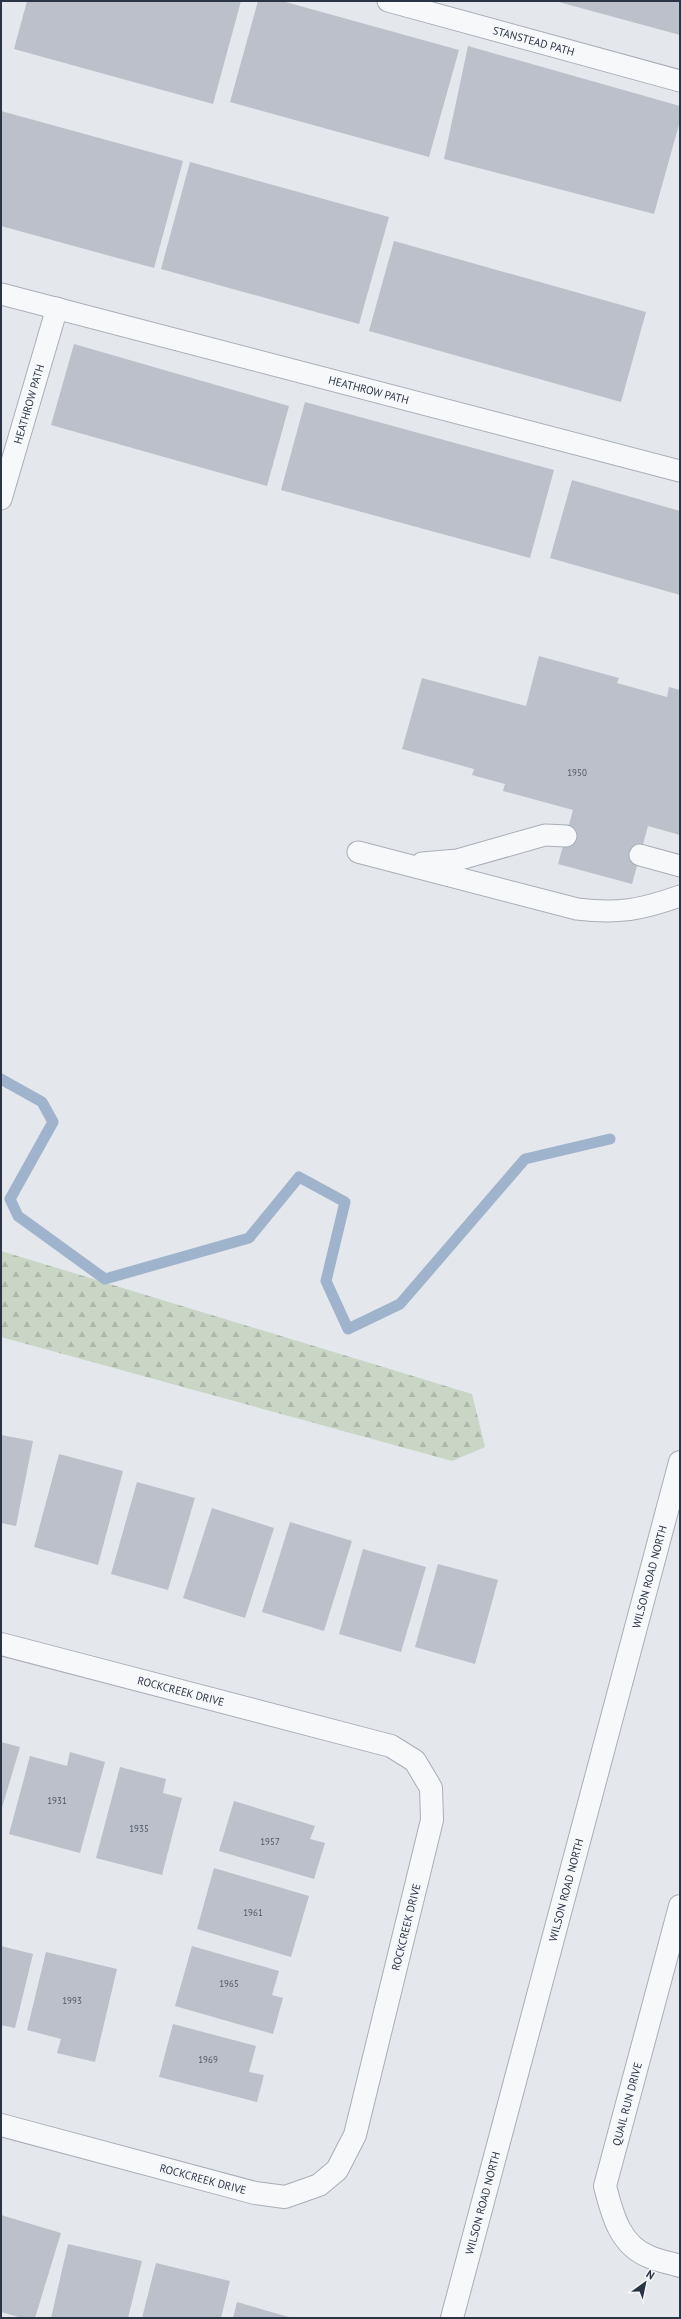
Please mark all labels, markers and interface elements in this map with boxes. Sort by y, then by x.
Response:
street label: STANSTEAD PATH [491,23,576,59]
street label: HEATHROW PATH [11,363,47,445]
street label: HEATHROW PATH [327,373,410,407]
house number: 1950 [567,767,587,778]
street label: WILSON ROAD NORTH [629,1524,670,1630]
street label: ROCKCREEK DRIVE [136,1673,226,1709]
house number: 1931 [47,1795,67,1806]
house number: 1935 [129,1823,149,1834]
house number: 1957 [260,1836,280,1847]
street label: WILSON ROAD NORTH [546,1837,586,1943]
street label: ROCKCREEK DRIVE [388,1882,424,1972]
house number: 1961 [243,1907,263,1918]
house number: 1965 [219,1978,239,1989]
house number: 1993 [62,1995,82,2006]
house number: 1969 [198,2054,218,2065]
street label: QUAIL RUN DRIVE [609,2061,645,2147]
street label: WILSON ROAD NORTH [462,2150,503,2256]
street label: ROCKCREEK DRIVE [158,2161,248,2197]
north arrow [625,2263,665,2303]
text: N [644,2267,657,2282]

